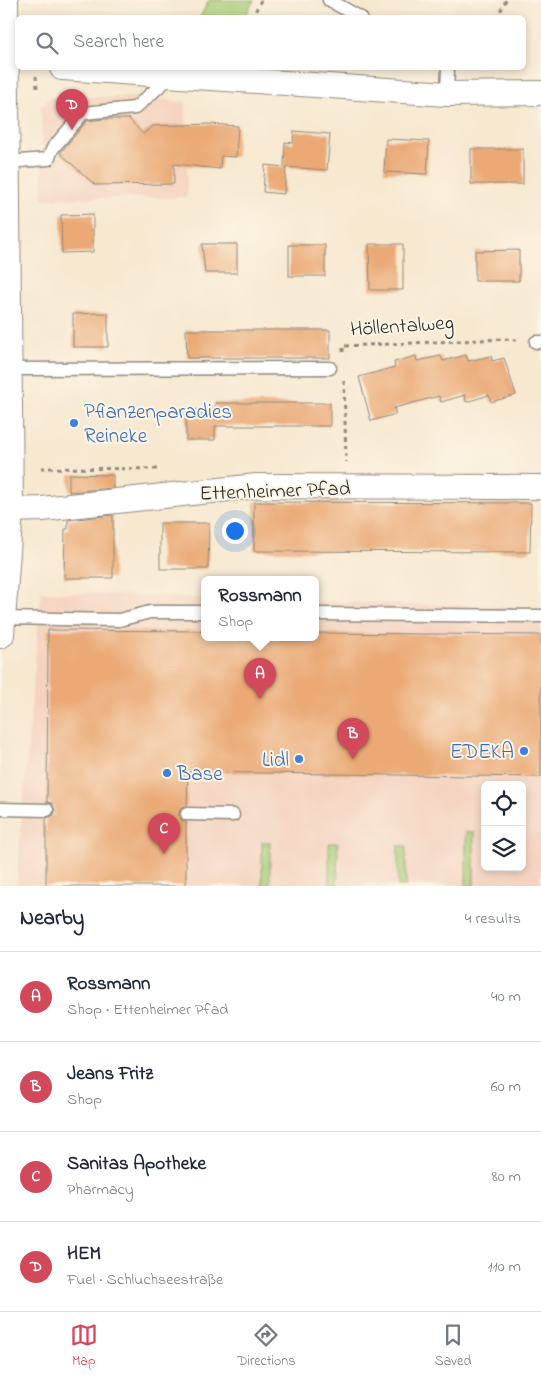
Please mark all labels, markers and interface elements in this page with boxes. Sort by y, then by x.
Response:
search box [15,15,526,70]
icon: search [33,29,61,57]
text: Search here [73,29,164,56]
pin: D [56,89,88,130]
street label: Höllentalweg [349,308,455,348]
place label: Pflanzenparadies Reineke [84,398,232,452]
marker: Pflanzenparadies Reineke [68,417,80,429]
street label: Ettenheimer Pfad [199,474,351,510]
your location [222,518,248,544]
popup [201,576,319,641]
text: Rossmann [218,583,302,610]
text: Shop [218,610,253,634]
pin: A [244,658,276,699]
pin: B [337,718,369,759]
place label: EDEKA [450,738,514,768]
marker: EDEKA [518,745,530,757]
place label: Lidl [262,746,289,776]
marker: Lidl [293,753,305,765]
place label: Base [176,760,223,790]
marker: Base [161,767,173,779]
map controls [481,781,526,871]
button: locate [481,781,526,826]
pin: C [148,813,180,854]
button: layers [481,826,526,871]
text: Nearby [20,904,84,934]
text: 4 results [465,907,521,931]
text: Rossmann [67,971,150,998]
text: A [31,985,41,1009]
text: 40 m [491,985,521,1009]
text: Shop · Ettenheimer Pfad [67,998,228,1022]
text: Jeans Fritz [67,1061,153,1088]
text: B [31,1075,41,1099]
text: 60 m [491,1075,521,1099]
text: Shop [67,1088,102,1112]
text: Sanitas Apotheke [67,1151,206,1178]
text: C [32,1165,40,1189]
text: 80 m [492,1165,521,1189]
text: Pharmacy [67,1178,134,1202]
text: HEM [67,1241,101,1268]
text: D [30,1255,42,1279]
text: 110 m [487,1255,521,1279]
text: Fuel · Schluchseestraße [67,1268,223,1292]
tab: Map [70,1321,98,1372]
tab: Directions [237,1321,295,1372]
tab: Saved [435,1321,471,1372]

